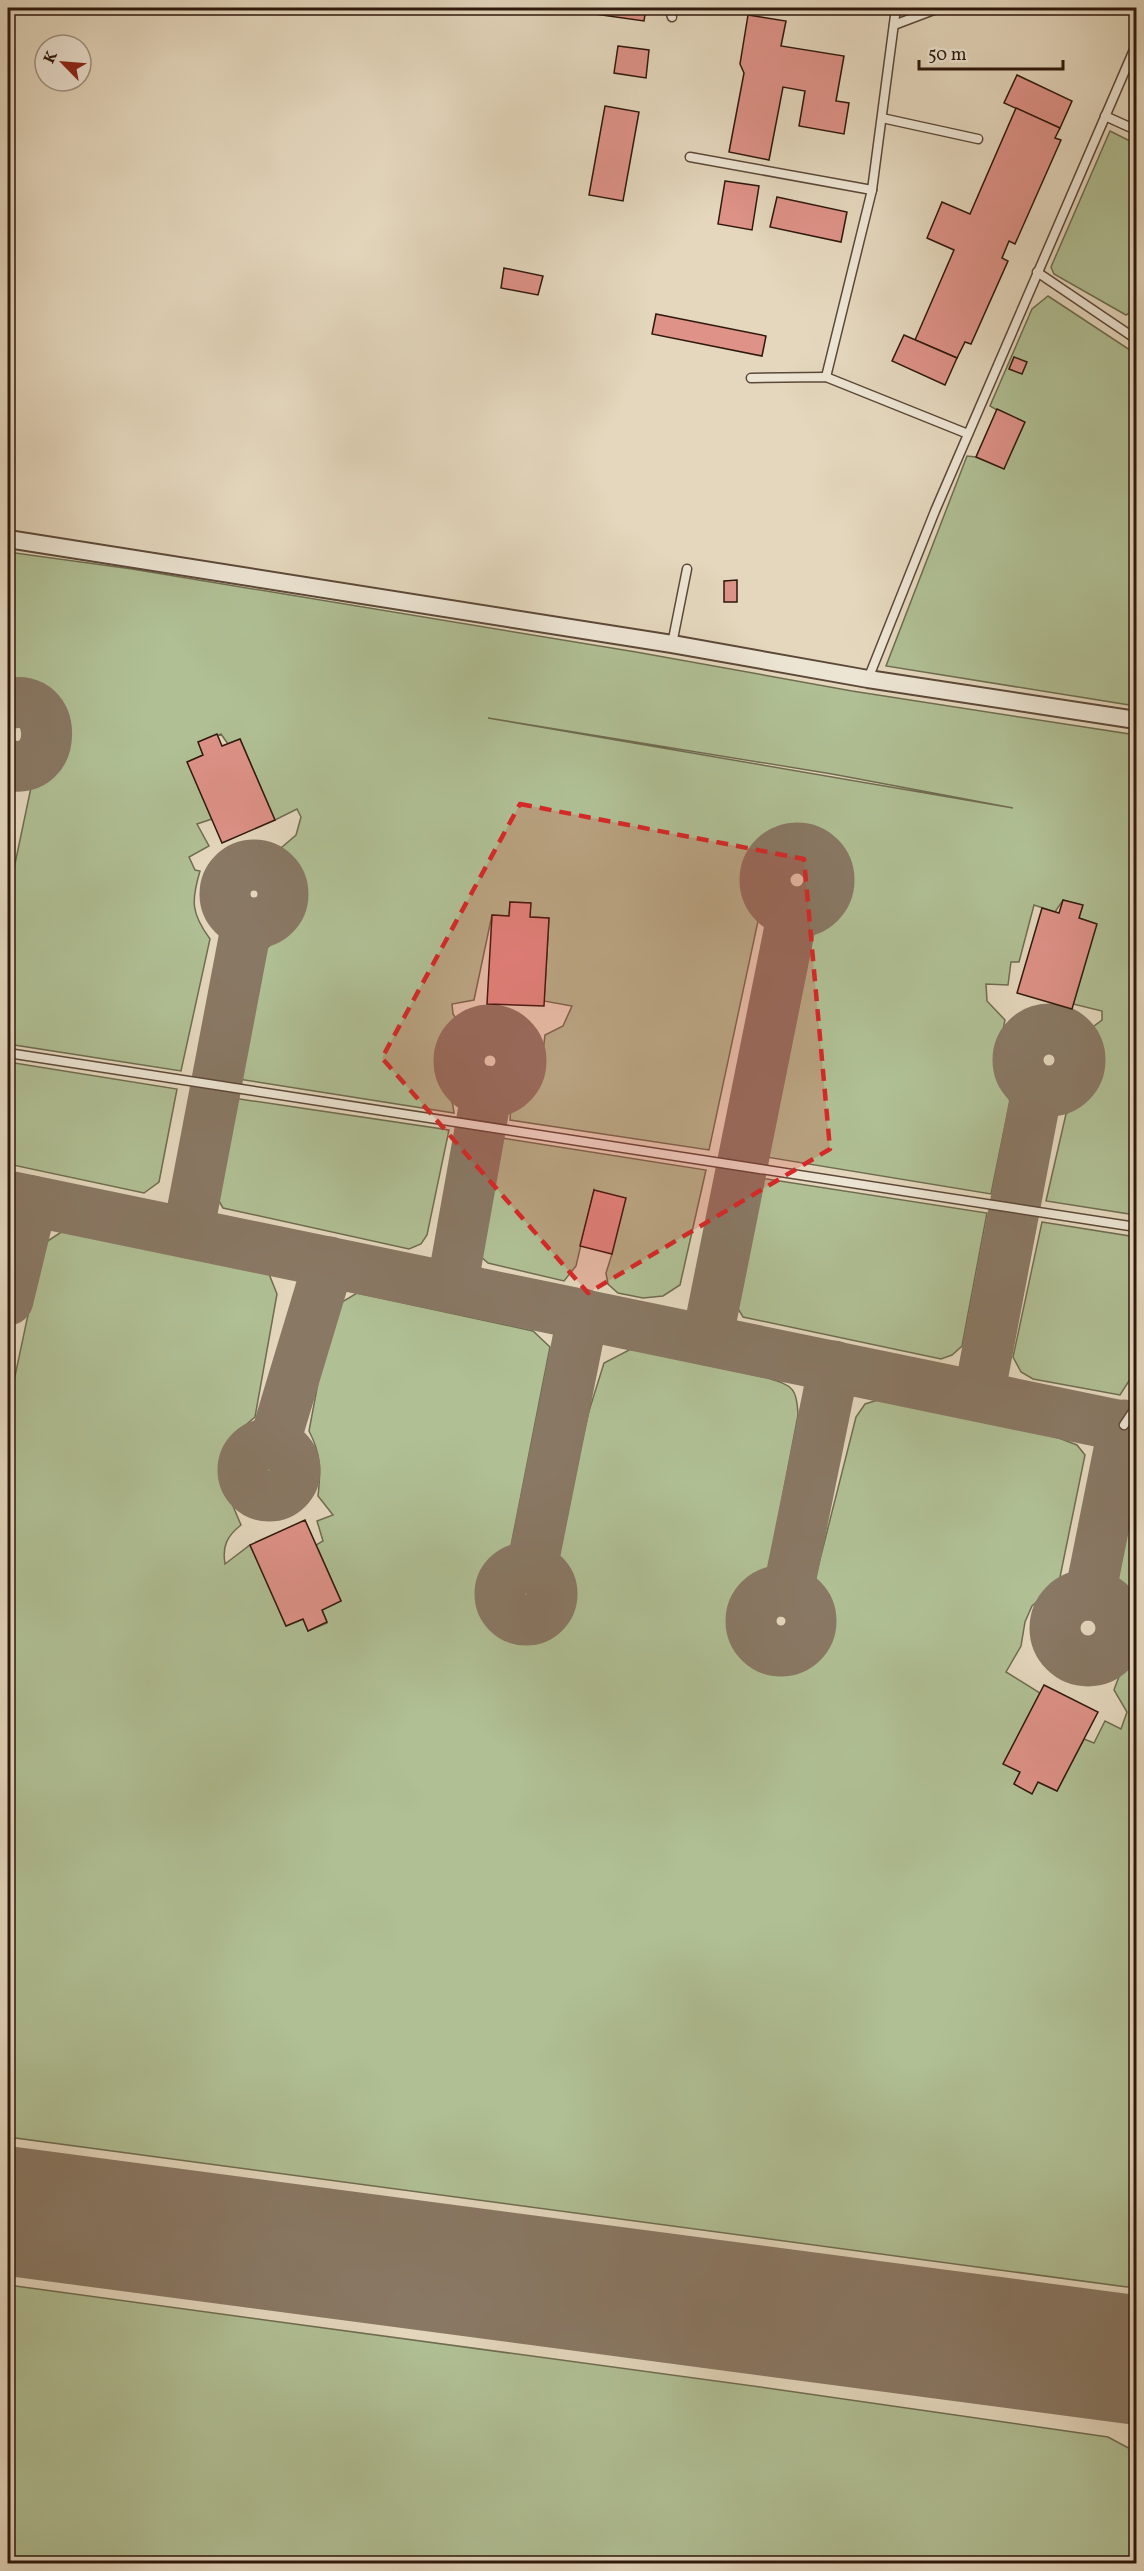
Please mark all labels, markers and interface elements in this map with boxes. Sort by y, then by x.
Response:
north arrow [33,33,93,93]
scale bar [919,33,1063,71]
text: 50 m [928,43,967,68]
text: K [39,47,64,67]

